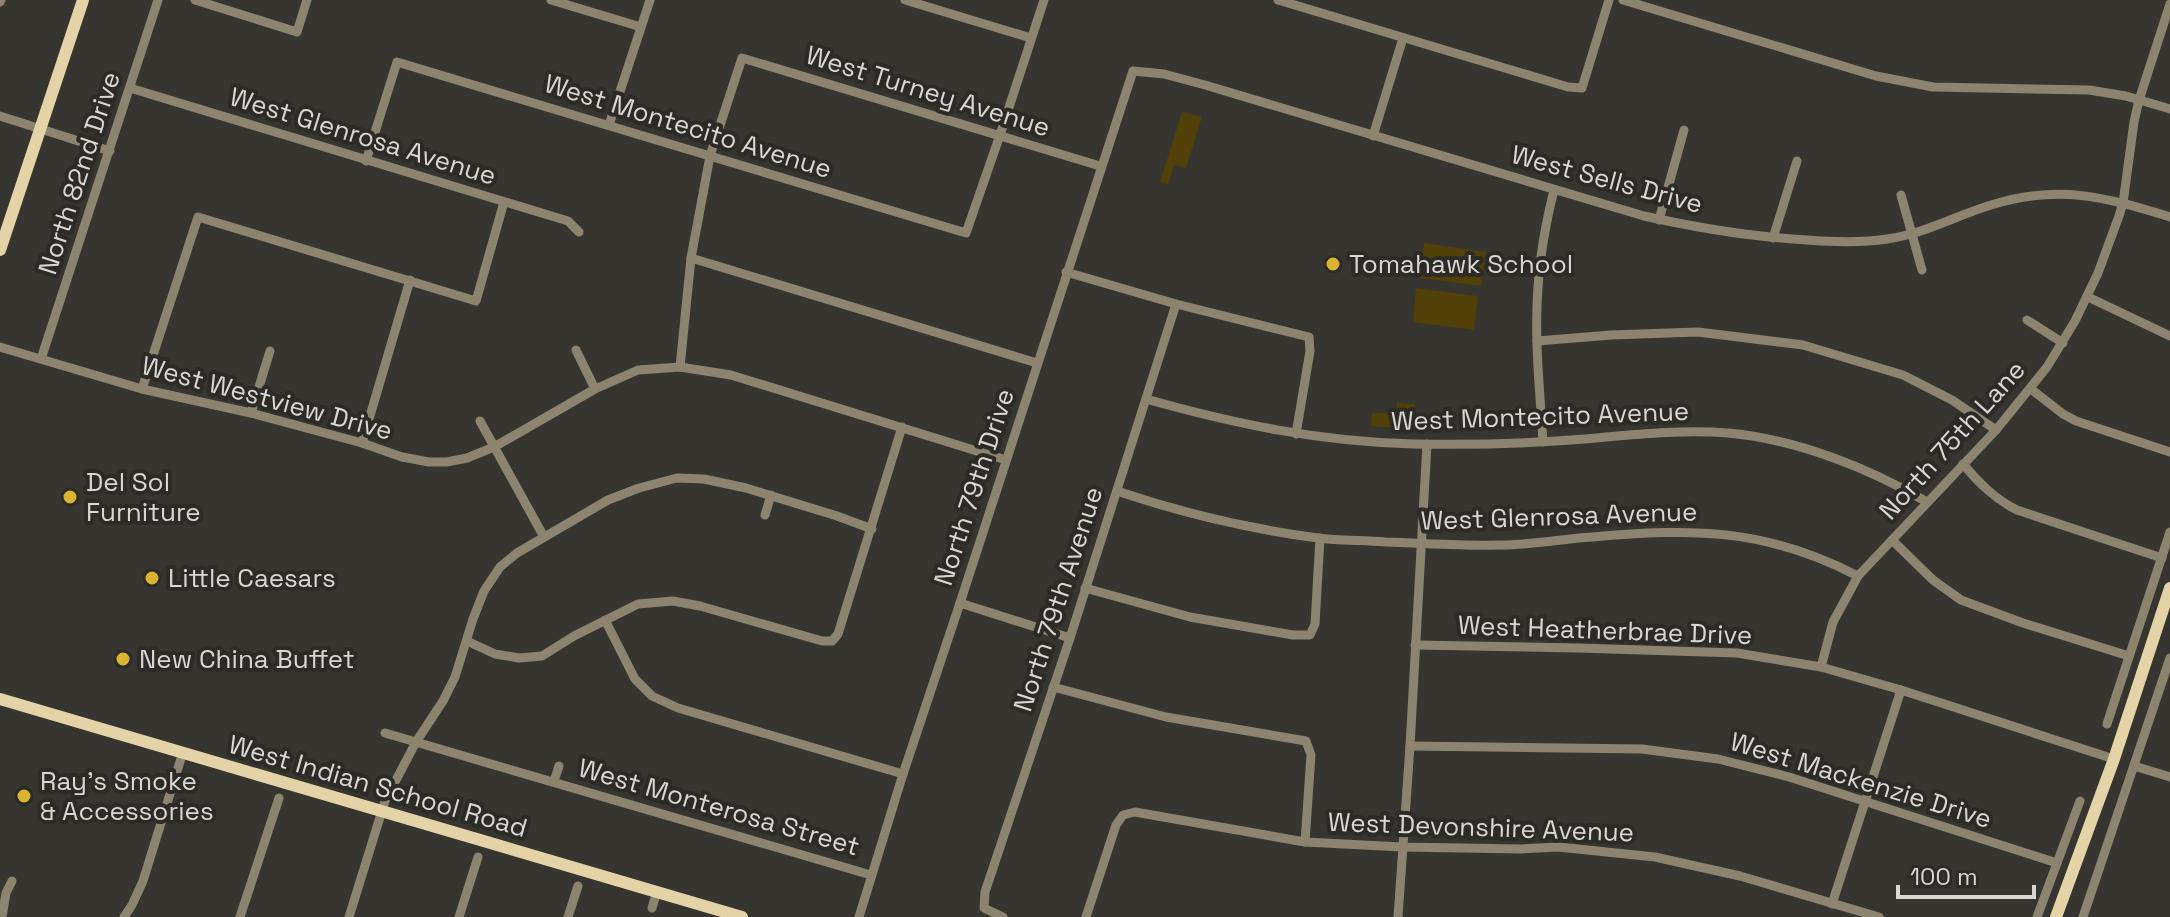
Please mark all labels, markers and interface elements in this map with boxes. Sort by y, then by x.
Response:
street label: West Turney Avenue [802,38,1054,144]
street label: West Montecito Avenue [540,66,836,186]
street label: North 82nd Drive [30,67,128,279]
street label: West Glenrosa Avenue [226,79,500,193]
street label: West Sells Drive [1508,137,1706,221]
place label: Tomahawk School [1349,247,1573,281]
marker: Tomahawk School [1324,255,1342,273]
street label: West Westview Drive [138,348,396,448]
street label: North 75th Lane [1871,353,2033,527]
street label: North 79th Drive [926,384,1022,590]
street label: West Montecito Avenue [1390,394,1690,438]
place label: Del Sol Furniture [86,465,201,529]
street label: North 79th Avenue [1006,482,1110,716]
marker: Del Sol Furniture [61,488,79,506]
street label: West Glenrosa Avenue [1420,494,1698,538]
place label: Little Caesars [168,561,336,595]
marker: Little Caesars [143,569,161,587]
street label: West Heatherbrae Drive [1457,608,1753,652]
place label: New China Buffet [139,642,355,676]
marker: New China Buffet [114,650,132,668]
street label: West Mackenzie Drive [1726,724,1996,836]
street label: West Indian School Road [225,727,531,845]
street label: West Monterosa Street [574,751,864,863]
place label: Ray's Smoke & Accessories [40,764,214,828]
marker: Ray's Smoke & Accessories [15,787,33,805]
street label: West Devonshire Avenue [1327,805,1635,849]
scale bar [1898,849,2034,899]
text: 100 m [1910,861,1978,892]

